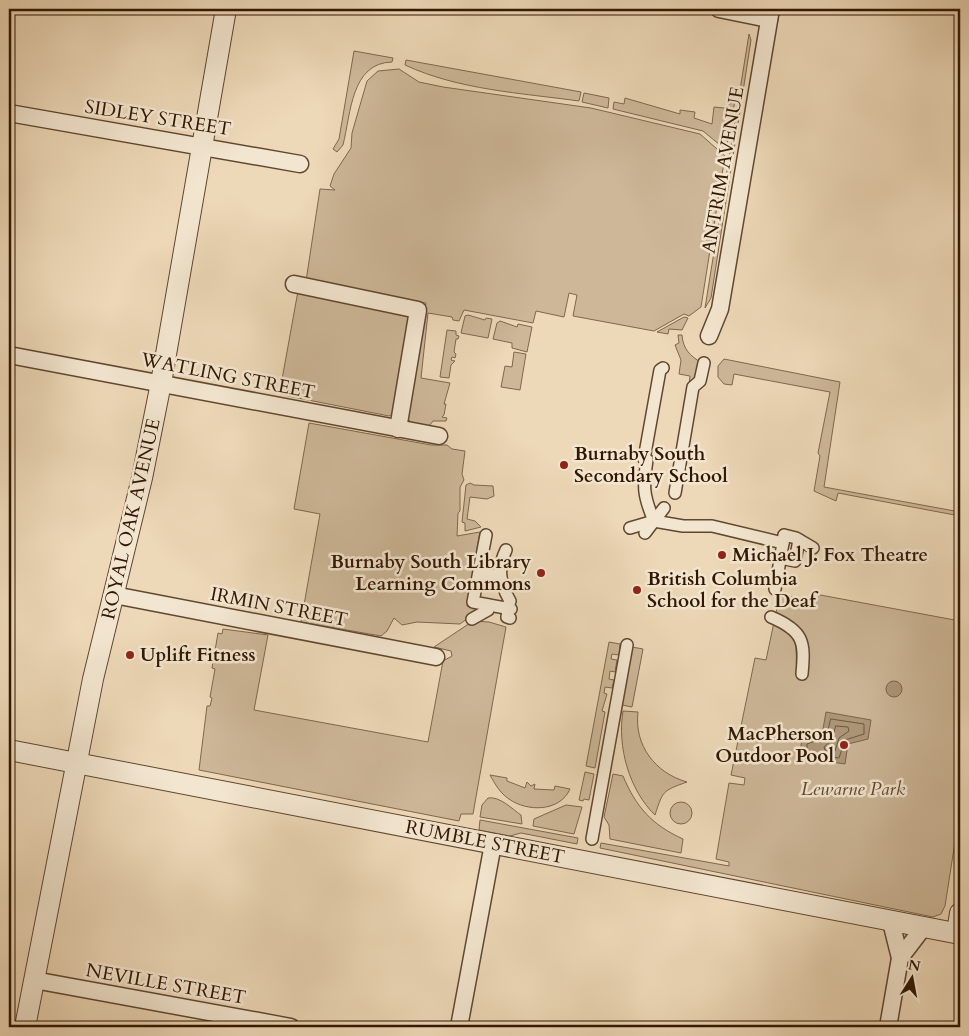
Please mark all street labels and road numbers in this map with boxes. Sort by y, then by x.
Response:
street label: ANTRIM AVENUE [696,85,750,255]
street label: SIDLEY STREET [83,94,233,142]
street label: WATLING STREET [138,346,317,406]
street label: ROYAL OAK AVENUE [95,416,167,622]
street label: IRMIN STREET [208,581,350,633]
street label: RUMBLE STREET [403,814,567,870]
street label: NEVILLE STREET [84,957,248,1011]

